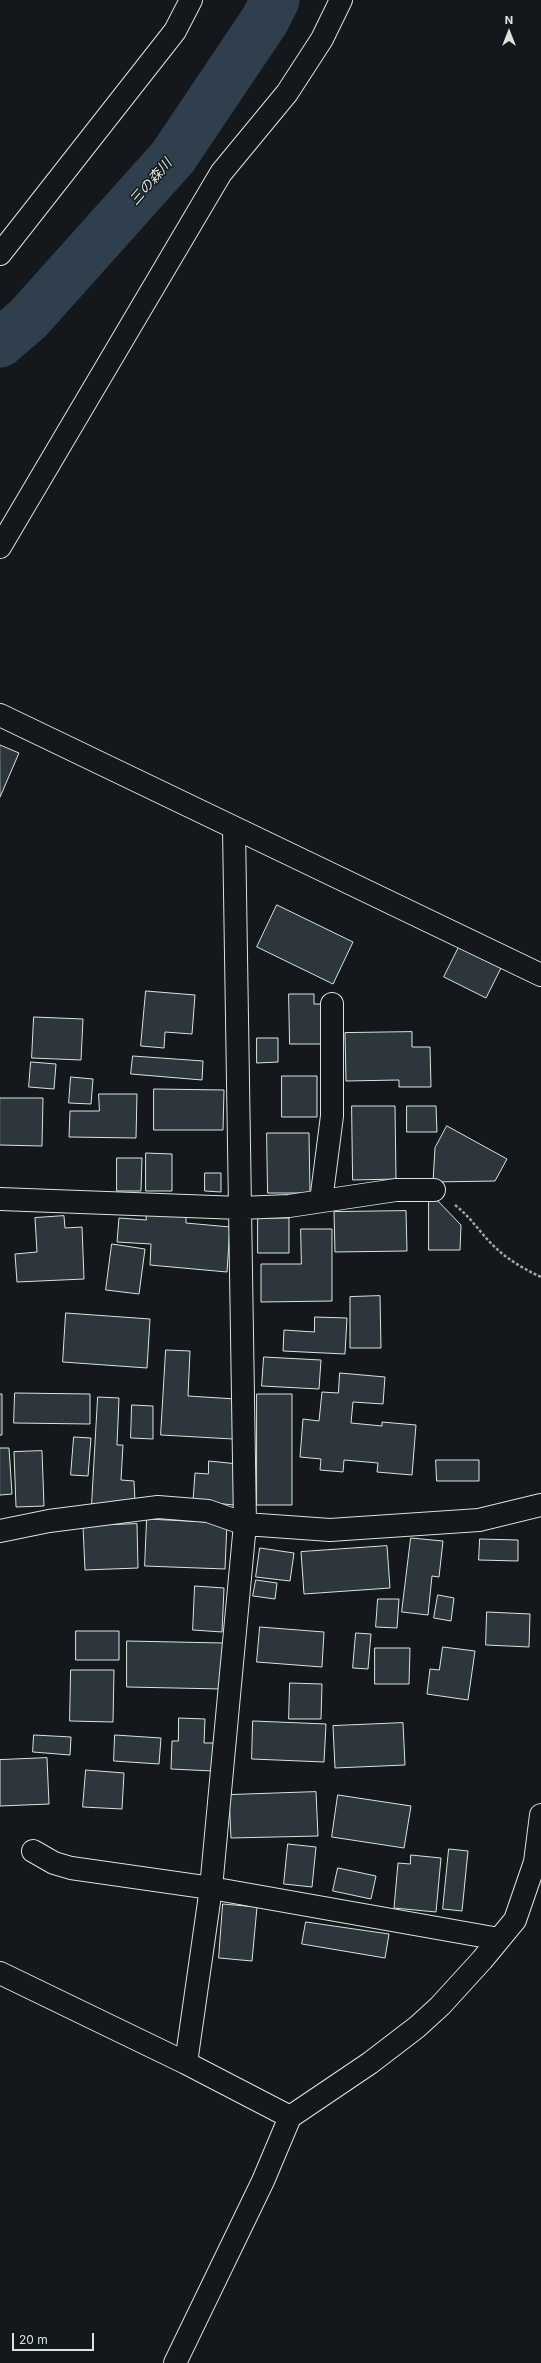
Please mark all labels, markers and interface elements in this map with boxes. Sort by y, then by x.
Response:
north arrow [489,12,529,52]
text: N [505,13,513,27]
water label: 三の森川 [126,155,176,209]
scale bar [14,2325,96,2351]
text: 20 m [19,2332,48,2347]

